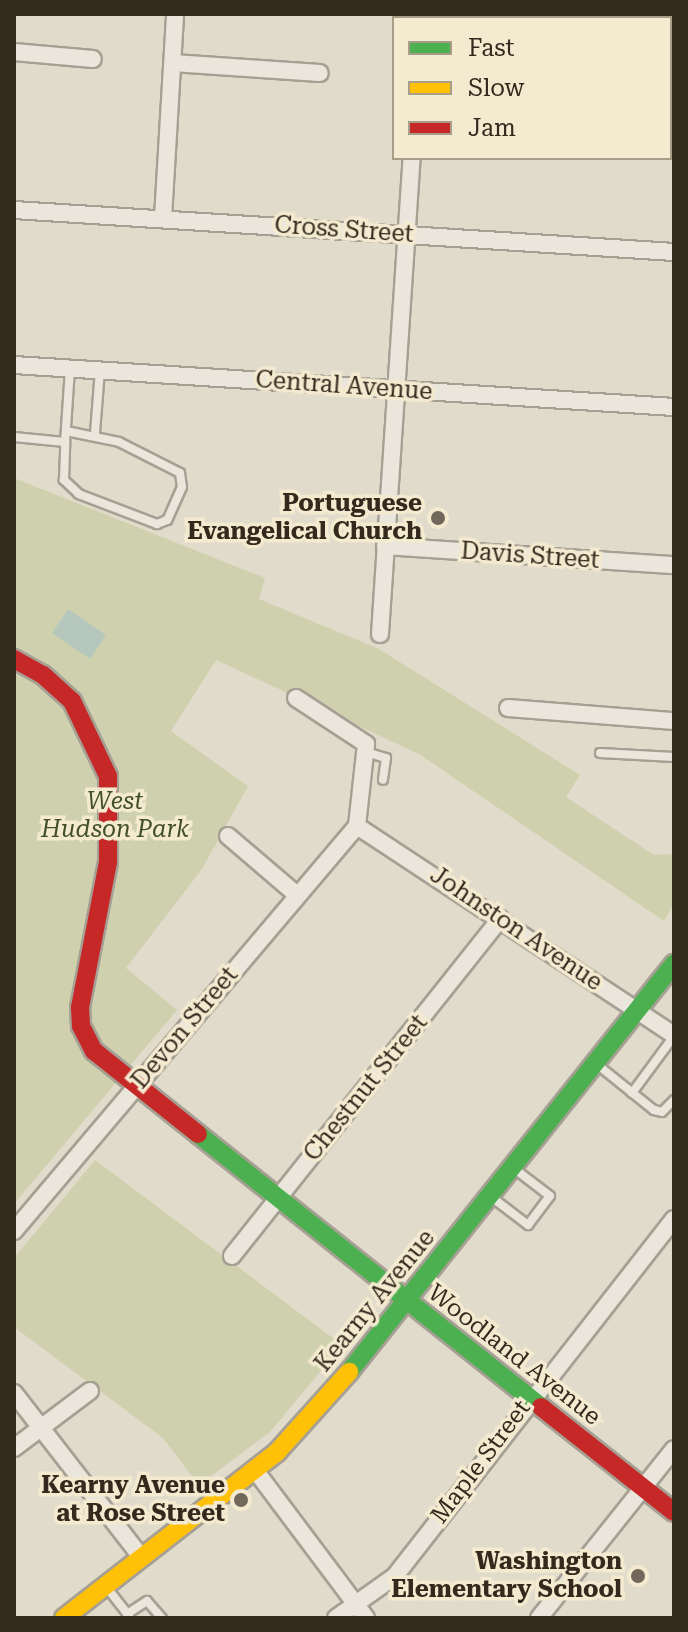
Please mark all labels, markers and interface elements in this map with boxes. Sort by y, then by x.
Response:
legend [392,16,672,160]
text: Fast [468,34,515,62]
text: Slow [468,74,524,102]
text: Jam [468,114,516,142]
street label: Cross Street [274,211,414,249]
street label: Central Avenue [255,365,433,407]
place label: Portuguese Evangelical Church [187,490,422,546]
marker: Portuguese Evangelical Church [429,509,447,527]
street label: Davis Street [460,537,600,575]
park label: West Hudson Park [41,788,189,844]
street label: Johnston Avenue [424,861,608,997]
street label: Devon Street [126,961,244,1095]
street label: Chestnut Street [298,1009,434,1167]
street label: Kearny Avenue [309,1224,441,1378]
street label: Woodland Avenue [422,1279,606,1431]
street label: Maple Street [425,1395,537,1529]
place label: Kearny Avenue at Rose Street [41,1472,225,1528]
marker: Kearny Avenue at Rose Street [232,1491,250,1509]
place label: Washington Elementary School [391,1548,622,1604]
marker: Washington Elementary School [629,1567,647,1585]

